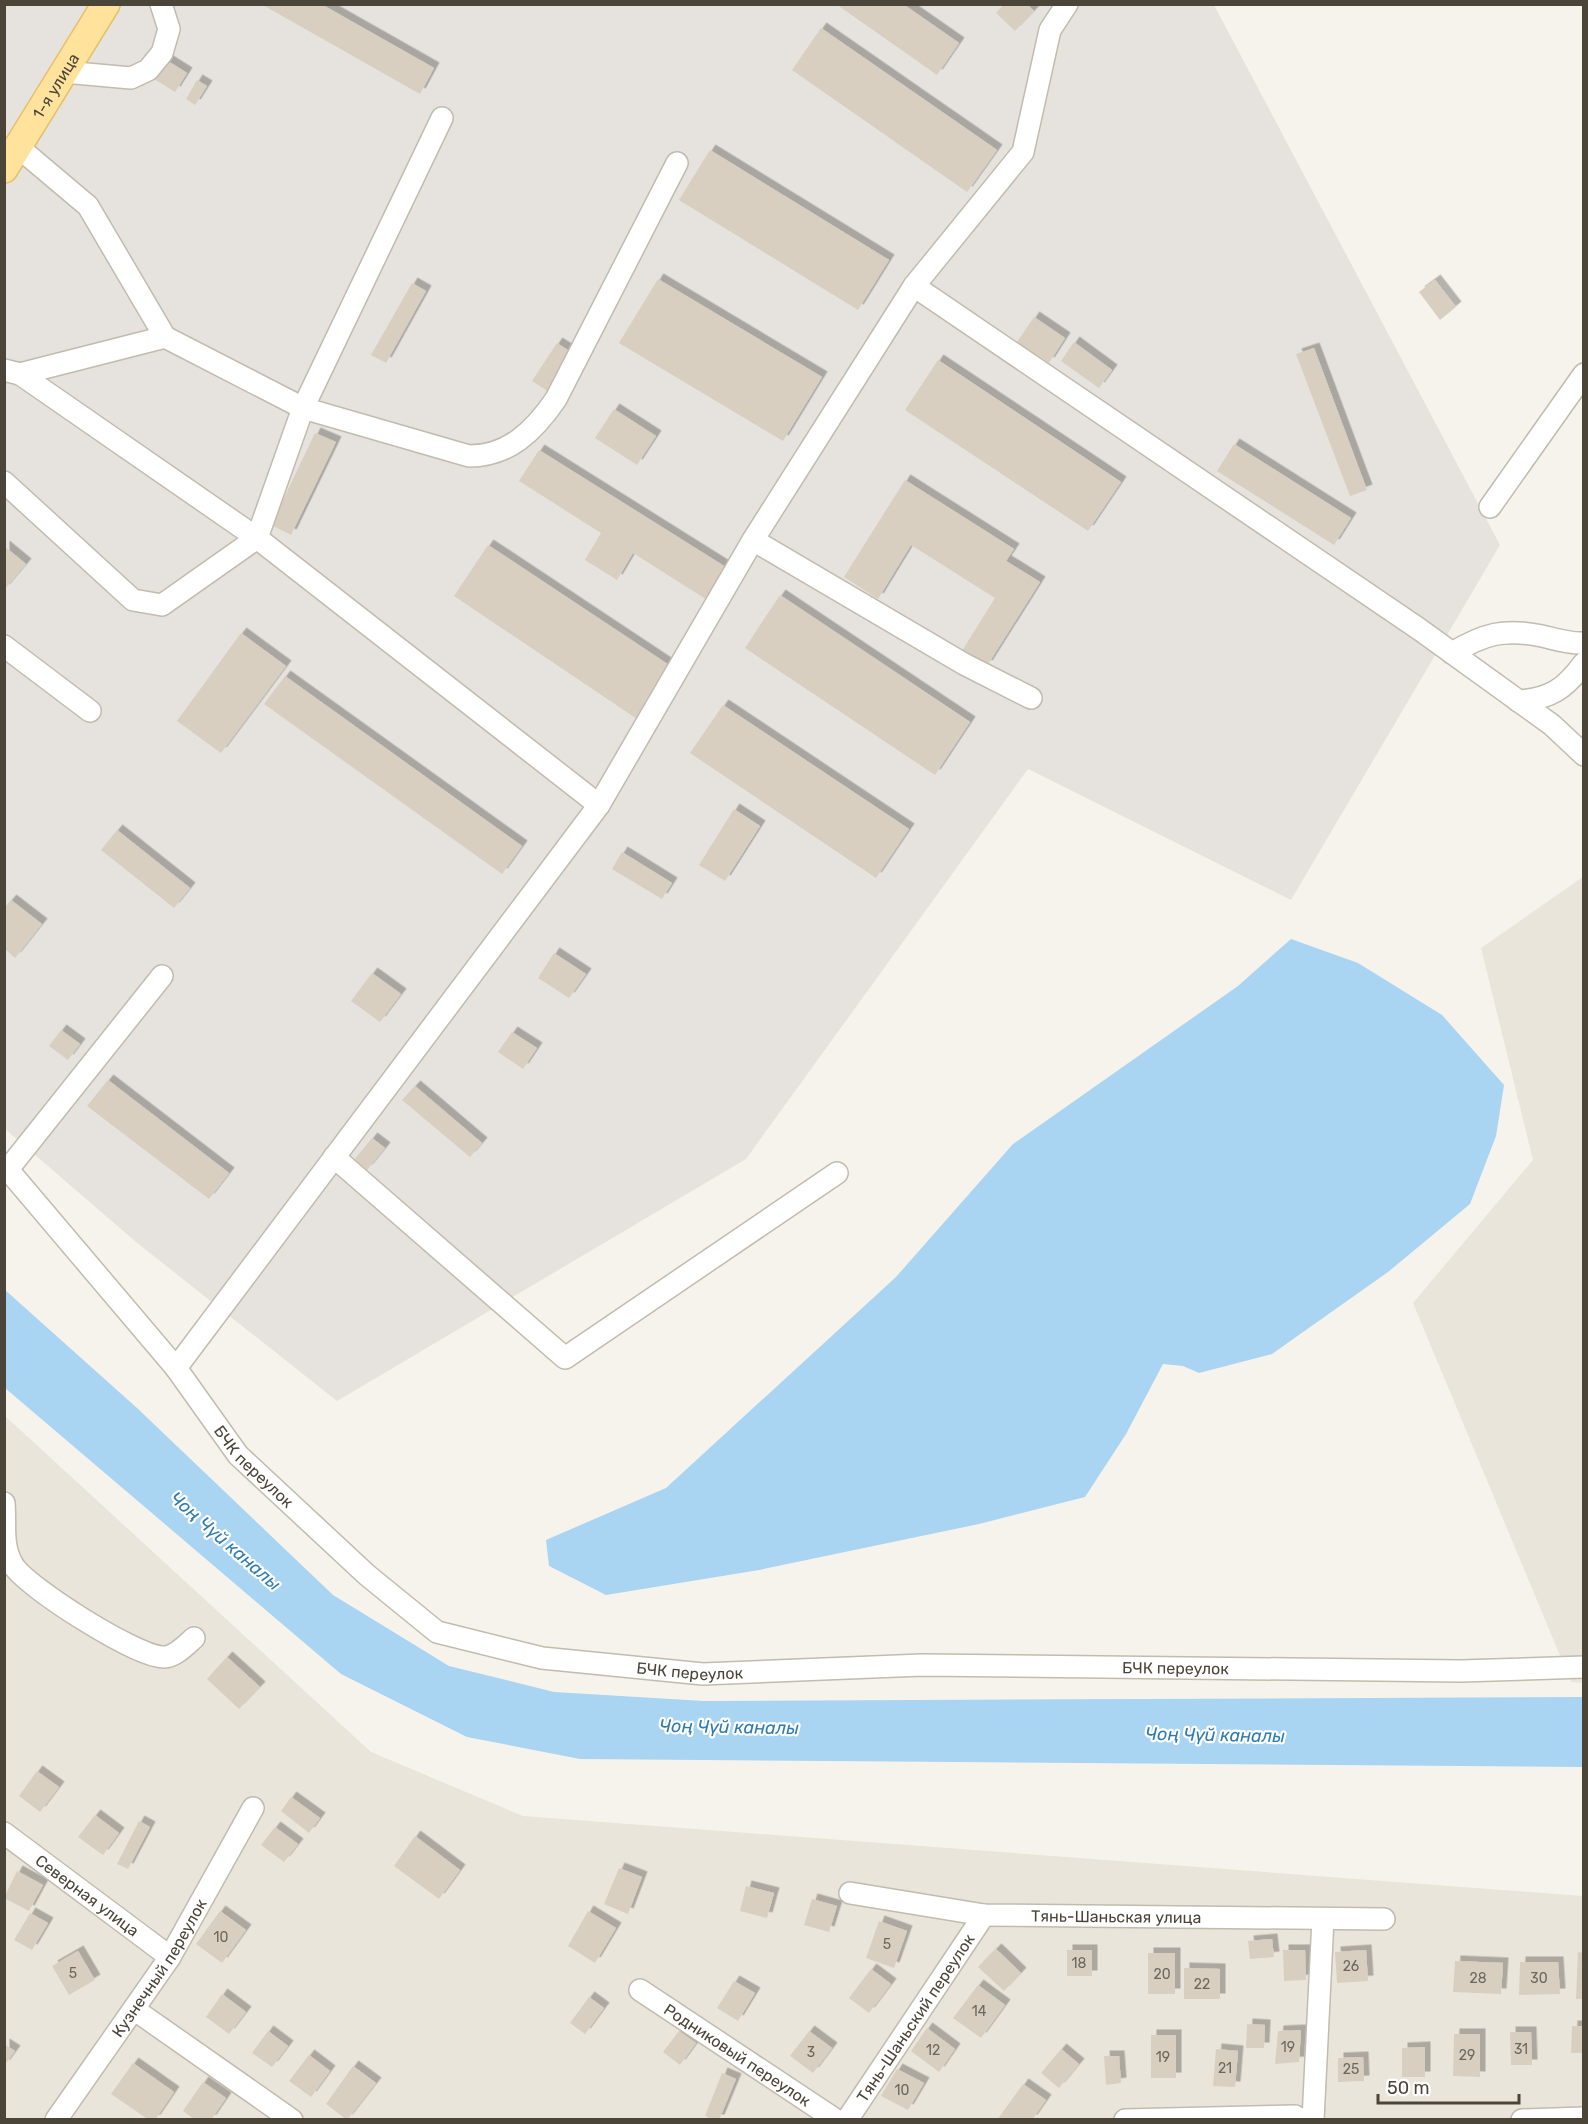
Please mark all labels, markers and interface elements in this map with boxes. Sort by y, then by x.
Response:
street label: 1-я улица [28,49,83,122]
street label: БЧК переулок [210,1422,298,1512]
water label: Чоң Чүй каналы [165,1487,285,1595]
street label: БЧК переулок [636,1658,744,1684]
street label: БЧК переулок [1122,1658,1229,1678]
water label: Чоң Чүй каналы [659,1715,799,1739]
water label: Чоң Чүй каналы [1145,1723,1285,1747]
street label: Северная улица [32,1850,143,1940]
street label: Кузнечный переулок [108,1895,210,2040]
street label: Тянь-Шаньская улица [1031,1906,1201,1927]
house number: 10 [214,1929,229,1946]
street label: Тянь-Шаньский переулок [852,1930,979,2105]
house number: 5 [883,1936,891,1953]
house number: 18 [1072,1955,1087,1972]
house number: 26 [1343,1958,1359,1975]
house number: 5 [69,1965,77,1982]
house number: 20 [1153,1966,1171,1983]
house number: 28 [1469,1970,1487,1987]
house number: 30 [1530,1970,1548,1987]
house number: 22 [1194,1976,1210,1993]
street label: Родниковый переулок [661,1999,815,2110]
house number: 14 [972,2003,987,2020]
house number: 19 [1281,2039,1295,2056]
house number: 31 [1514,2041,1528,2058]
house number: 12 [926,2042,940,2059]
house number: 3 [807,2044,815,2061]
house number: 29 [1459,2047,1475,2064]
house number: 19 [1156,2049,1170,2066]
house number: 21 [1218,2060,1232,2077]
house number: 25 [1343,2061,1359,2078]
scale bar [1378,2067,1519,2105]
text: 50 m [1387,2077,1430,2099]
house number: 10 [895,2082,910,2099]

